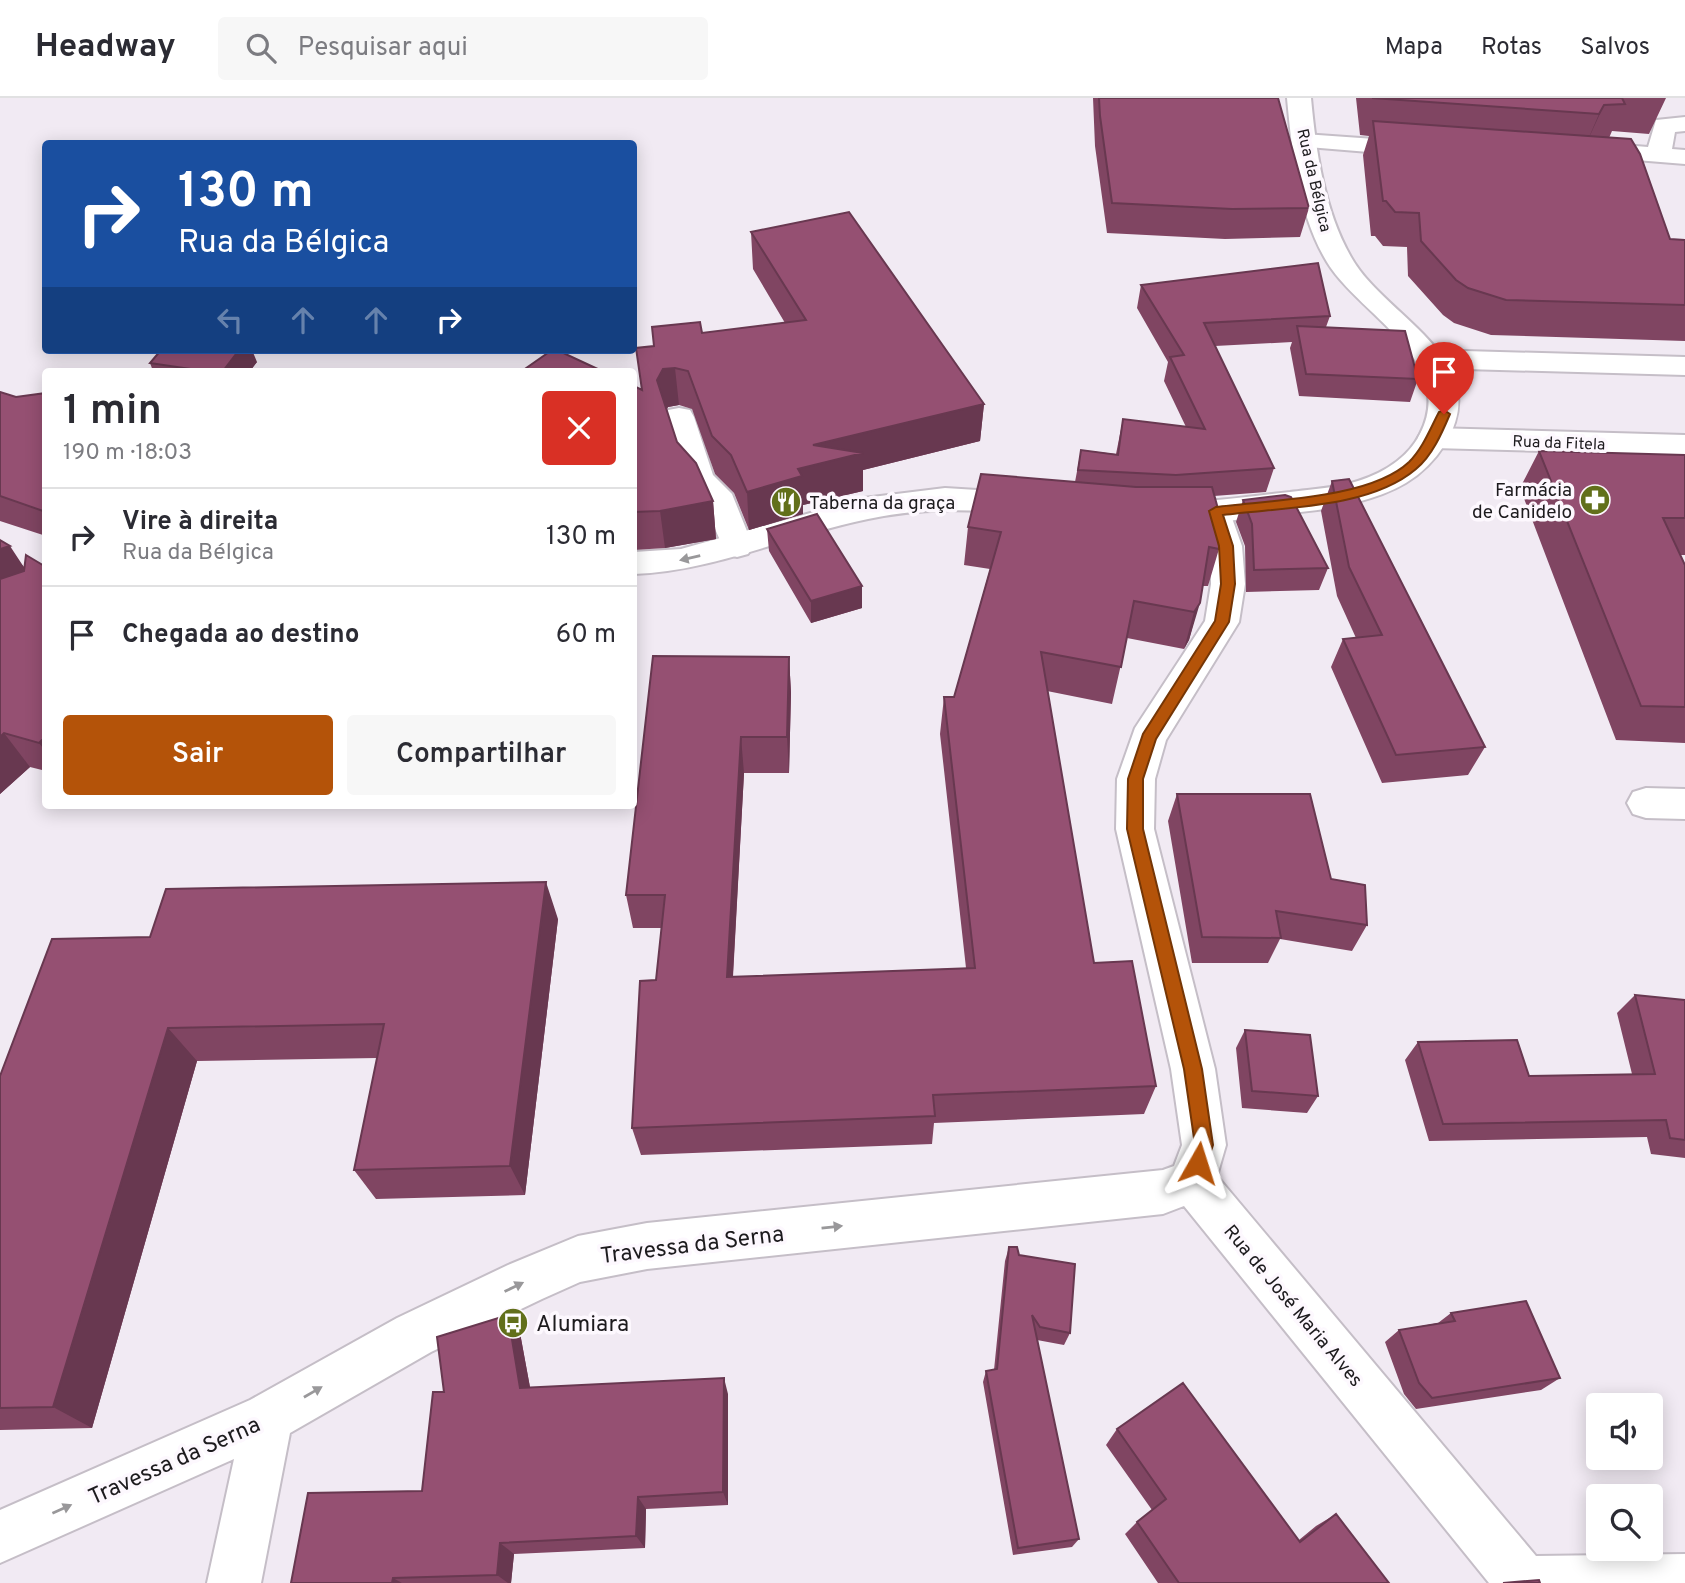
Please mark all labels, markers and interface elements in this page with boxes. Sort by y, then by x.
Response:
search box [218,17,708,80]
text: Headway [35,27,176,69]
icon: search [242,29,280,67]
text: Pesquisar aqui [298,32,468,65]
text: Mapa [1385,33,1443,63]
text: Rotas [1481,33,1542,63]
text: Salvos [1580,33,1650,63]
street label: Rua da Bélgica [1291,127,1335,234]
text: 130 m [178,163,314,225]
icon: right [63,168,154,259]
text: Rua da Bélgica [178,224,389,264]
icon: left [211,301,249,339]
icon: ahead [284,301,322,339]
icon: ahead [357,301,395,339]
icon: right [430,301,468,339]
pin [1414,342,1474,414]
icon: arrive [1425,353,1463,391]
text: 1 min [63,386,162,439]
button: close [542,391,616,465]
street label: Rua da Fitela [1512,432,1606,456]
text: 190 m · 18:03 [63,439,192,468]
place label: Farmácia de Canidelo [1472,479,1572,525]
pharmacy icon: Farmácia de Canidelo [1578,483,1612,517]
restaurant icon: Taberna da graça [769,485,803,519]
place label: Taberna da graça [809,492,955,516]
text: Vire à direita [122,506,278,539]
icon: right [63,518,101,556]
text: 130 m [546,521,616,554]
text: Rua da Bélgica [122,539,274,568]
one-way arrow [679,552,701,563]
icon: arrive [63,616,101,654]
text: Chegada ao destino [122,619,359,652]
text: 60 m [556,619,616,652]
button: Sair [63,715,333,795]
button: Compartilhar [347,715,616,795]
position arrow [1161,1126,1235,1200]
street label: Rua de José Maria Alves [1218,1220,1367,1392]
street label: Travessa da Serna [599,1221,786,1272]
one-way arrow [821,1221,843,1232]
one-way arrow [504,1281,524,1292]
bus stop icon: Alumiara [496,1306,530,1340]
place label: Alumiara [536,1311,629,1340]
one-way arrow [303,1386,322,1399]
map controls [1586,1393,1663,1561]
button: sound [1586,1393,1663,1470]
street label: Travessa da Serna [85,1411,265,1513]
button: search [1586,1484,1663,1561]
one-way arrow [52,1503,73,1514]

